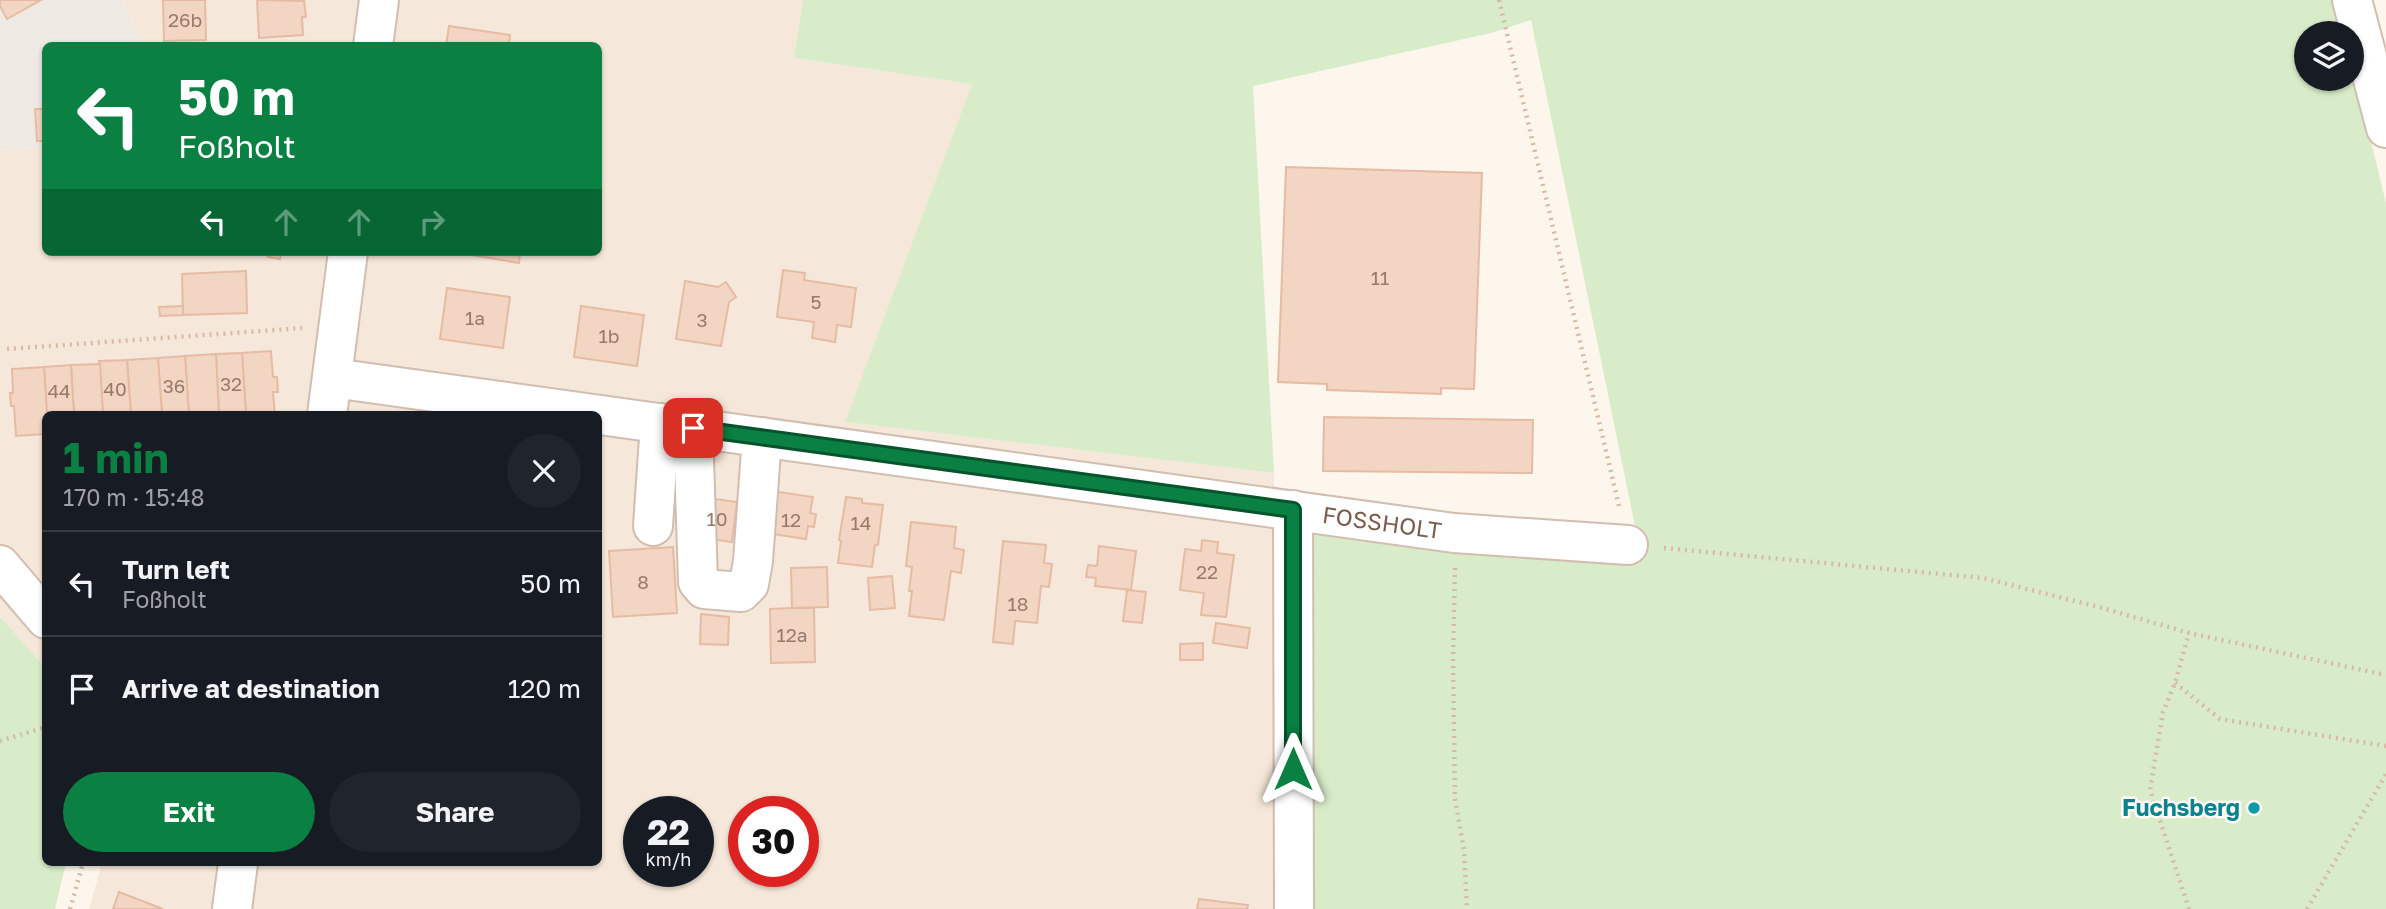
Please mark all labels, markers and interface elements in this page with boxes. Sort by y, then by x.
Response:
house number: 26b [168,8,202,31]
map controls [2294,21,2364,91]
button: layers [2294,21,2364,91]
text: 50 m [178,67,295,126]
icon: left [63,70,154,161]
text: Foßholt [178,127,296,165]
icon: left [194,203,232,241]
icon: ahead [267,203,305,241]
icon: ahead [340,203,378,241]
icon: right [413,203,451,241]
house number: 11 [1371,266,1389,289]
house number: 5 [810,290,822,313]
house number: 1a [465,306,485,329]
house number: 3 [696,308,708,331]
house number: 1b [599,324,619,347]
house number: 32 [220,372,242,395]
house number: 36 [163,374,185,397]
house number: 40 [103,377,127,400]
house number: 44 [47,379,71,402]
pin [663,398,723,458]
icon: arrive [674,409,712,447]
text: 1 min [63,432,169,482]
button: close [507,434,581,508]
text: 170 m · 15:48 [63,483,205,511]
street label: FOSSHOLT [1321,500,1444,544]
house number: 10 [707,507,728,530]
house number: 12 [781,508,801,531]
house number: 14 [851,511,871,534]
text: Turn left [122,554,230,585]
house number: 22 [1196,560,1218,583]
icon: left [63,565,101,603]
text: 50 m [520,568,581,599]
house number: 8 [637,570,649,593]
text: Foßholt [122,585,207,613]
house number: 18 [1008,592,1028,615]
house number: 12a [777,623,807,646]
icon: arrive [63,670,101,708]
text: Arrive at destination [122,673,380,704]
text: 120 m [508,673,581,704]
position arrow [1256,732,1330,806]
button: Exit [63,772,315,852]
button: Share [329,772,581,852]
place label: Fuchsberg [2122,793,2240,821]
speed limit sign: 30 [728,796,819,887]
marker: Fuchsberg [2246,800,2262,816]
text: 22 [647,811,690,853]
text: km/h [646,848,691,870]

